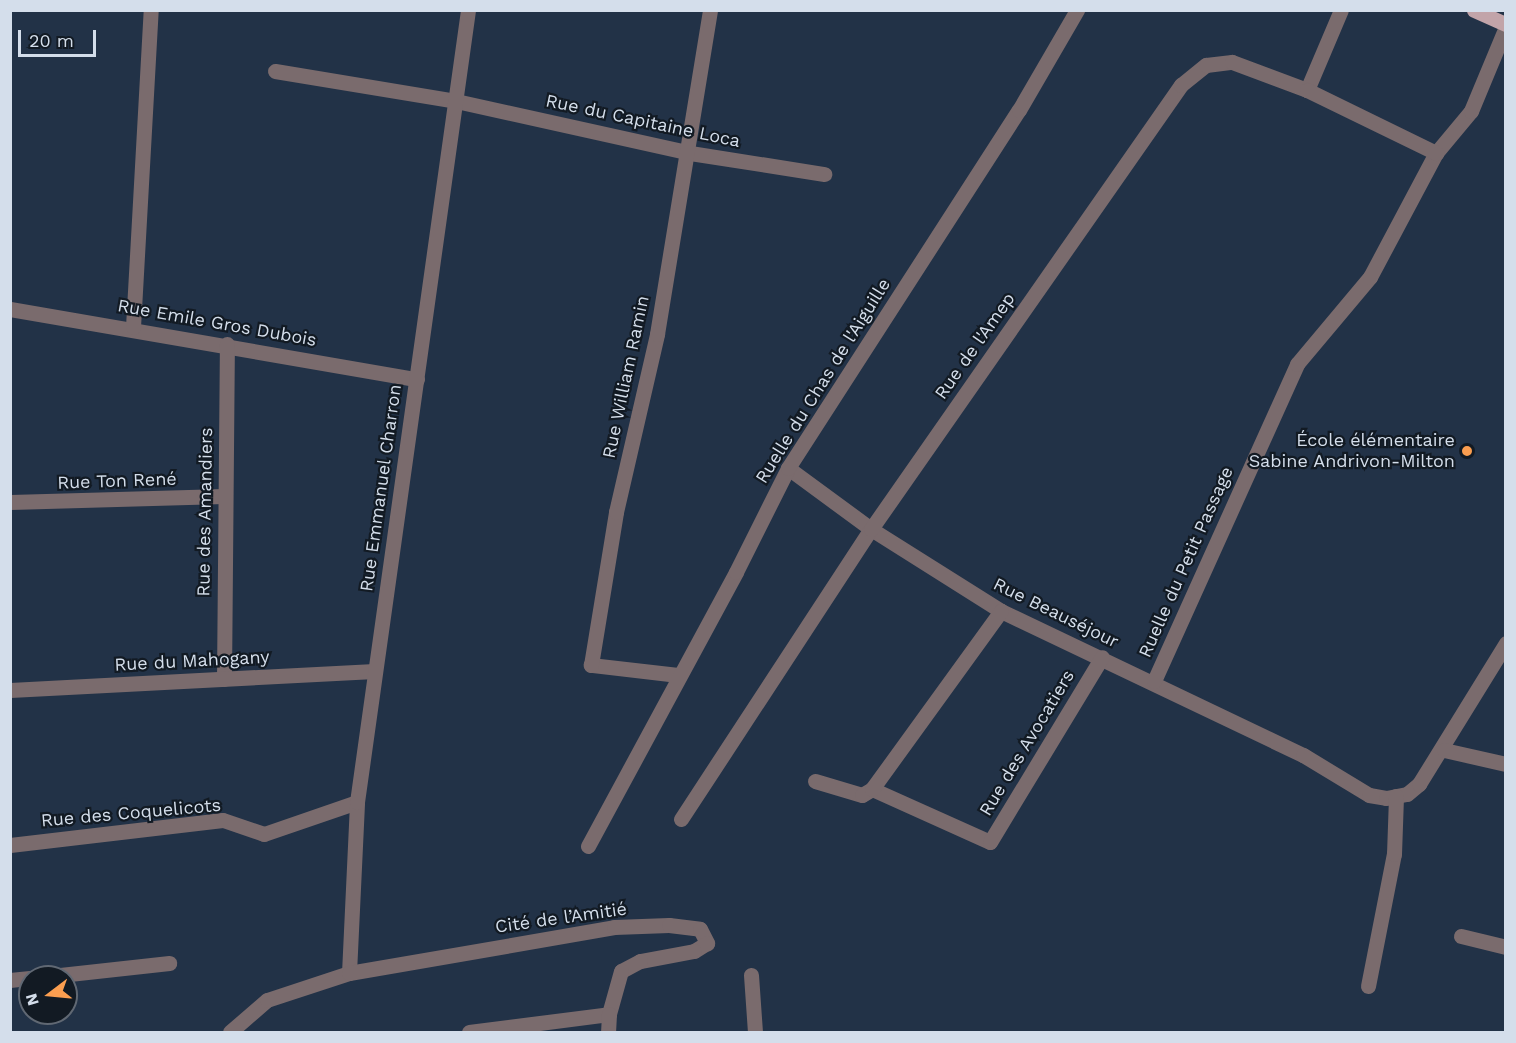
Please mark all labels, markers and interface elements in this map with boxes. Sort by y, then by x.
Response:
scale bar [21,18,99,56]
text: 20 m [29,30,74,51]
street label: Rue du Capitaine Loca [544,90,742,152]
street label: Ruelle du Chas de l'Aiguille [751,275,895,487]
street label: Rue de l'Amep [930,288,1020,404]
street label: Rue William Ramin [598,294,654,460]
street label: Rue Emile Gros Dubois [116,295,318,351]
street label: Rue Emmanuel Charron [356,383,406,593]
street label: Rue des Amandiers [193,427,217,597]
place label: École élémentaire Sabine Andrivon-Milton [1248,430,1455,472]
marker: École élémentaire Sabine Andrivon-Milton [1460,444,1474,458]
street label: Ruelle du Petit Passage [1134,463,1238,661]
street label: Rue Ton René [57,468,177,494]
street label: Rue Beauséjour [990,573,1122,653]
street label: Rue du Mahogany [114,646,270,676]
street label: Rue des Avocatiers [975,666,1079,820]
street label: Rue des Coquelicots [40,794,222,832]
street label: Cité de l’Amitié [494,898,628,938]
north arrow [18,965,78,1025]
text: N [21,991,43,1008]

